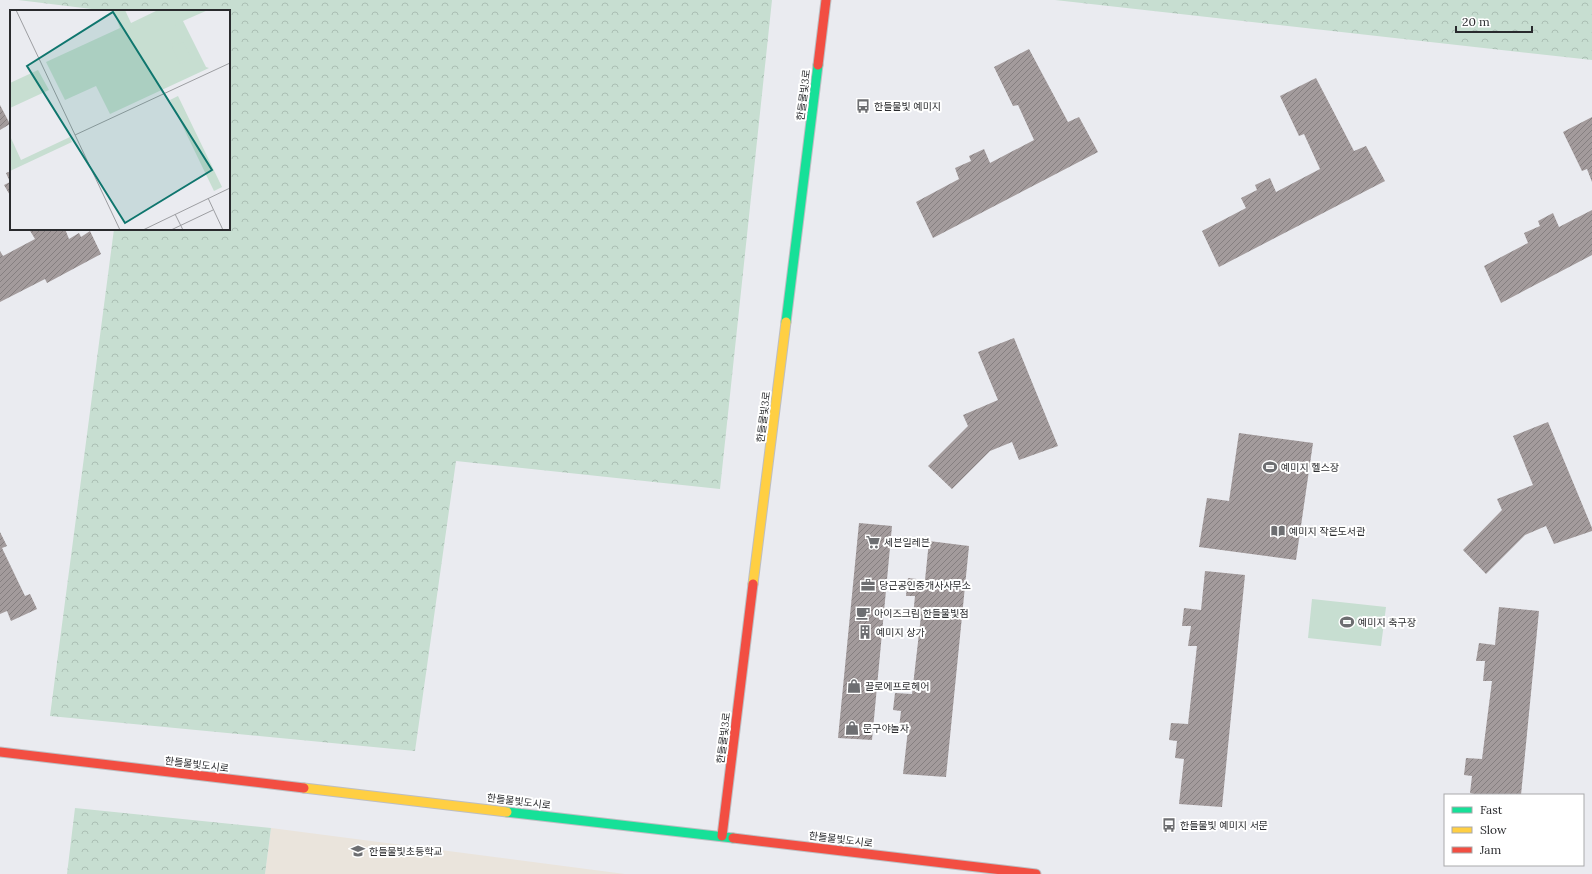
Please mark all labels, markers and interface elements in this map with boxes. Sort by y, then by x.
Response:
scale bar [1456,8,1532,34]
inset map [10,10,230,230]
text: 20 m [1462,14,1490,29]
street label: 한들물빛3로 [794,69,813,121]
bus stop icon: 한들물빛 예미지 [855,98,871,114]
place label: 한들물빛 예미지 [874,100,941,113]
street label: 한들물빛3로 [754,391,773,443]
sports icon: 예미지 헬스장 [1262,459,1278,475]
place label: 예미지 헬스장 [1281,461,1339,474]
library icon: 예미지 작은도서관 [1270,523,1286,539]
place label: 예미지 작은도서관 [1289,525,1366,538]
supermarket icon: 세븐일레븐 [865,534,881,550]
place label: 세븐일레븐 [884,536,930,549]
office icon: 당근공인중개사사무소 [860,577,876,593]
place label: 당근공인중개사사무소 [879,579,971,592]
cafe icon: 아이즈크림 한들물빛점 [855,605,871,621]
place label: 아이즈크림 한들물빛점 [874,607,969,620]
sports icon: 예미지 축구장 [1339,614,1355,630]
place label: 예미지 축구장 [1358,616,1416,629]
building icon: 예미지 상가 [857,624,873,640]
place label: 예미지 상가 [876,626,925,639]
shop icon: 끌로에프로헤어 [846,678,862,694]
place label: 끌로에프로헤어 [865,680,929,693]
street label: 한들물빛3로 [714,712,733,764]
shop icon: 문구야놀자 [844,720,860,736]
place label: 문구야놀자 [863,722,910,735]
street label: 한들물빛도시로 [164,754,230,775]
street label: 한들물빛도시로 [486,791,552,812]
legend [1444,794,1584,866]
text: Fast [1480,802,1503,817]
bus stop icon: 한들물빛 예미지 서문 [1161,817,1177,833]
place label: 한들물빛 예미지 서문 [1180,819,1268,832]
text: Slow [1480,822,1507,837]
street label: 한들물빛도시로 [808,829,874,850]
text: Jam [1479,842,1501,857]
school or university icon: 한들물빛초등학교 [350,843,366,859]
place label: 한들물빛초등학교 [369,845,443,858]

